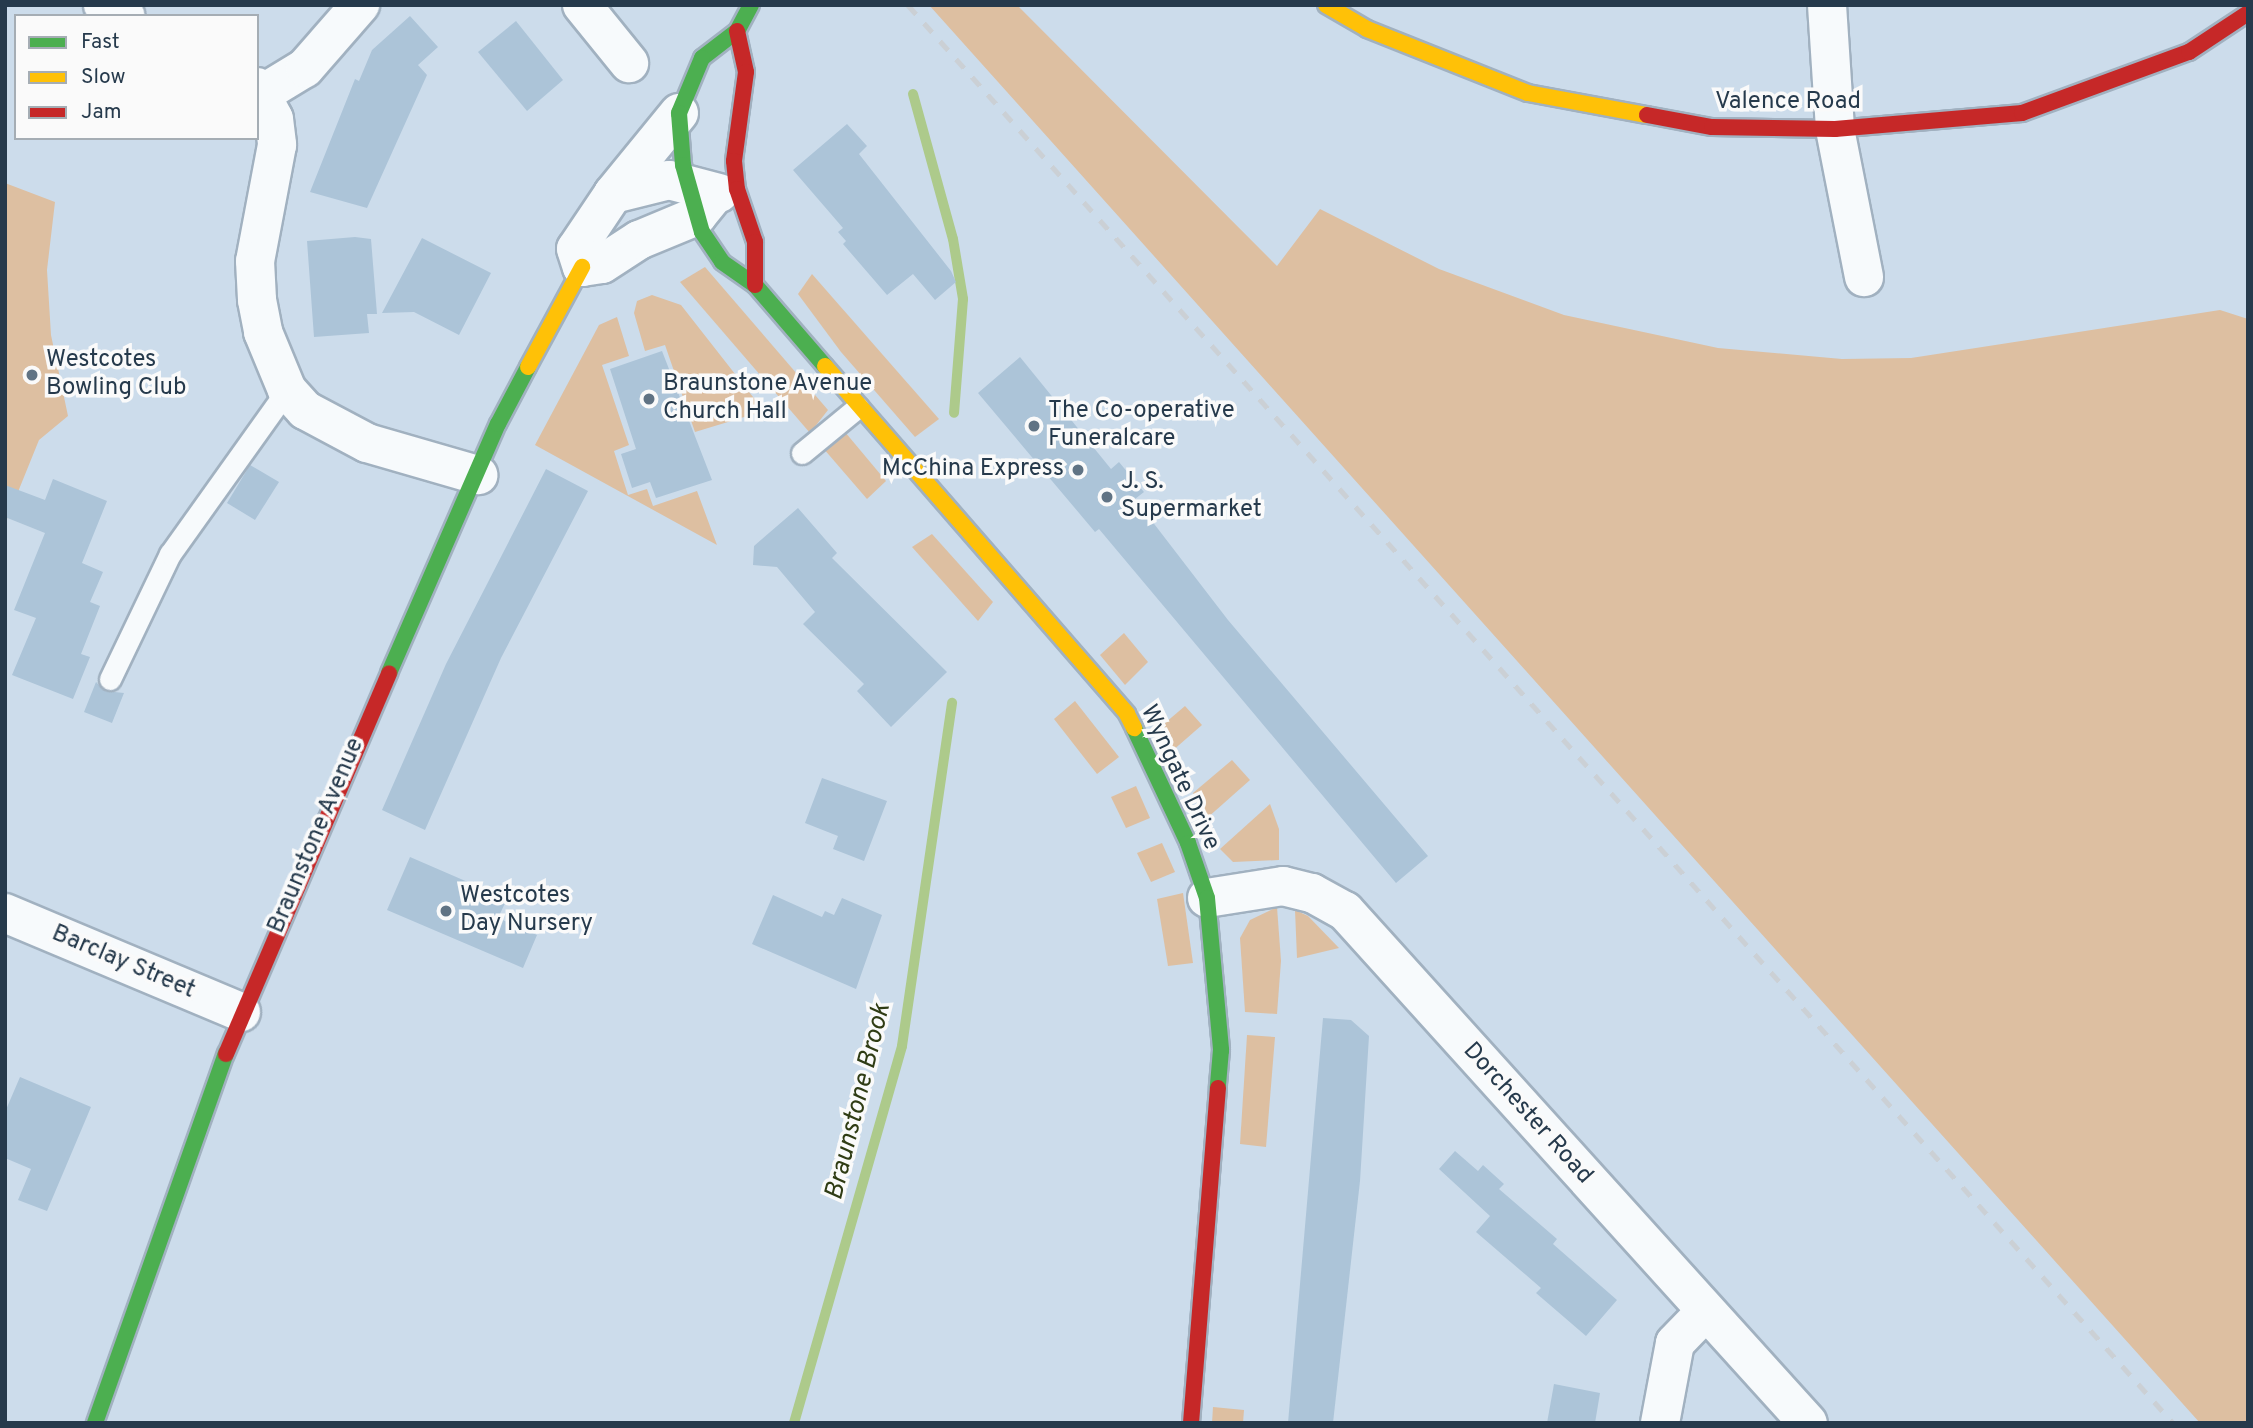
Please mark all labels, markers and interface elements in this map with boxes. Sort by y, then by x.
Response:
legend [14,14,259,140]
text: Fast [81,29,120,56]
text: Slow [81,64,126,91]
street label: Valence Road [1715,89,1861,117]
text: Jam [81,99,122,126]
place label: Westcotes Bowling Club [46,347,186,403]
marker: Westcotes Bowling Club [24,367,40,383]
place label: Braunstone Avenue Church Hall [663,371,873,427]
marker: Braunstone Avenue Church Hall [641,391,657,407]
place label: The Co-operative Funeralcare [1048,398,1235,454]
marker: The Co-operative Funeralcare [1026,418,1042,434]
place label: McChina Express [882,456,1064,484]
marker: McChina Express [1070,462,1086,478]
place label: J. S. Supermarket [1121,469,1262,525]
marker: J. S. Supermarket [1099,489,1115,505]
street label: Wyngate Drive [1133,701,1225,855]
street label: Braunstone Avenue [263,734,371,938]
place label: Westcotes Day Nursery [460,883,593,939]
marker: Westcotes Day Nursery [438,903,454,919]
street label: Barclay Street [47,920,199,1006]
water label: Braunstone Brook [819,1000,899,1204]
street label: Dorchester Road [1456,1037,1598,1191]

